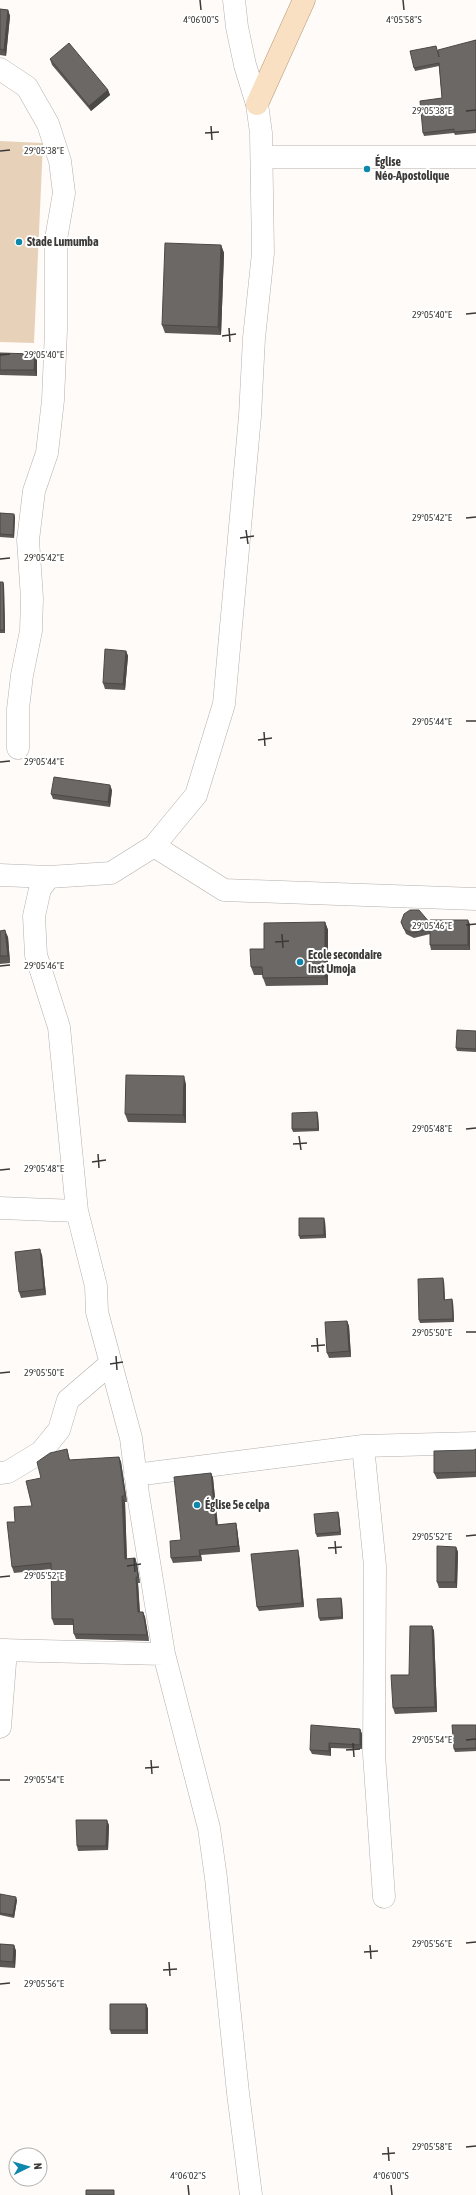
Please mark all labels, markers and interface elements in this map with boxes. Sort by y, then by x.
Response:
text: 4°06'00"S [183,14,219,25]
text: 4°05'58"S [386,14,422,25]
text: 29°05'38"E [412,105,453,116]
text: 29°05'38"E [24,145,65,156]
place label: Église Néo-Apostolique [375,154,450,183]
marker: Église Néo-Apostolique [362,164,372,174]
place label: Stade Lumumba [27,235,99,249]
marker: Stade Lumumba [14,237,24,247]
text: 29°05'40"E [412,309,453,320]
text: 29°05'40"E [24,349,65,360]
text: 29°05'42"E [412,512,453,523]
text: 29°05'42"E [24,552,65,563]
text: 29°05'44"E [412,716,453,727]
text: 29°05'44"E [24,756,65,767]
text: 29°05'46"E [412,920,453,931]
place label: Ecole secondaire Inst Umoja [308,948,382,976]
marker: Ecole secondaire Inst Umoja [295,957,305,967]
text: 29°05'46"E [24,960,65,971]
text: 29°05'48"E [412,1123,453,1134]
text: 29°05'48"E [24,1163,65,1174]
text: 29°05'50"E [412,1327,453,1338]
text: 29°05'50"E [24,1367,65,1378]
place label: Église 5e celpa [205,1497,270,1512]
marker: Église 5e celpa [192,1500,202,1510]
text: 29°05'52"E [412,1531,453,1542]
text: 29°05'52"E [24,1570,65,1581]
text: 29°05'54"E [412,1734,453,1745]
text: 29°05'54"E [24,1774,65,1785]
text: 29°05'56"E [412,1938,453,1949]
text: 29°05'56"E [24,1978,65,1989]
text: 29°05'58"E [412,2141,453,2152]
north arrow [8,2147,48,2187]
text: N [32,2162,44,2170]
text: 4°06'02"S [170,2170,206,2181]
text: 4°06'00"S [373,2170,409,2181]

